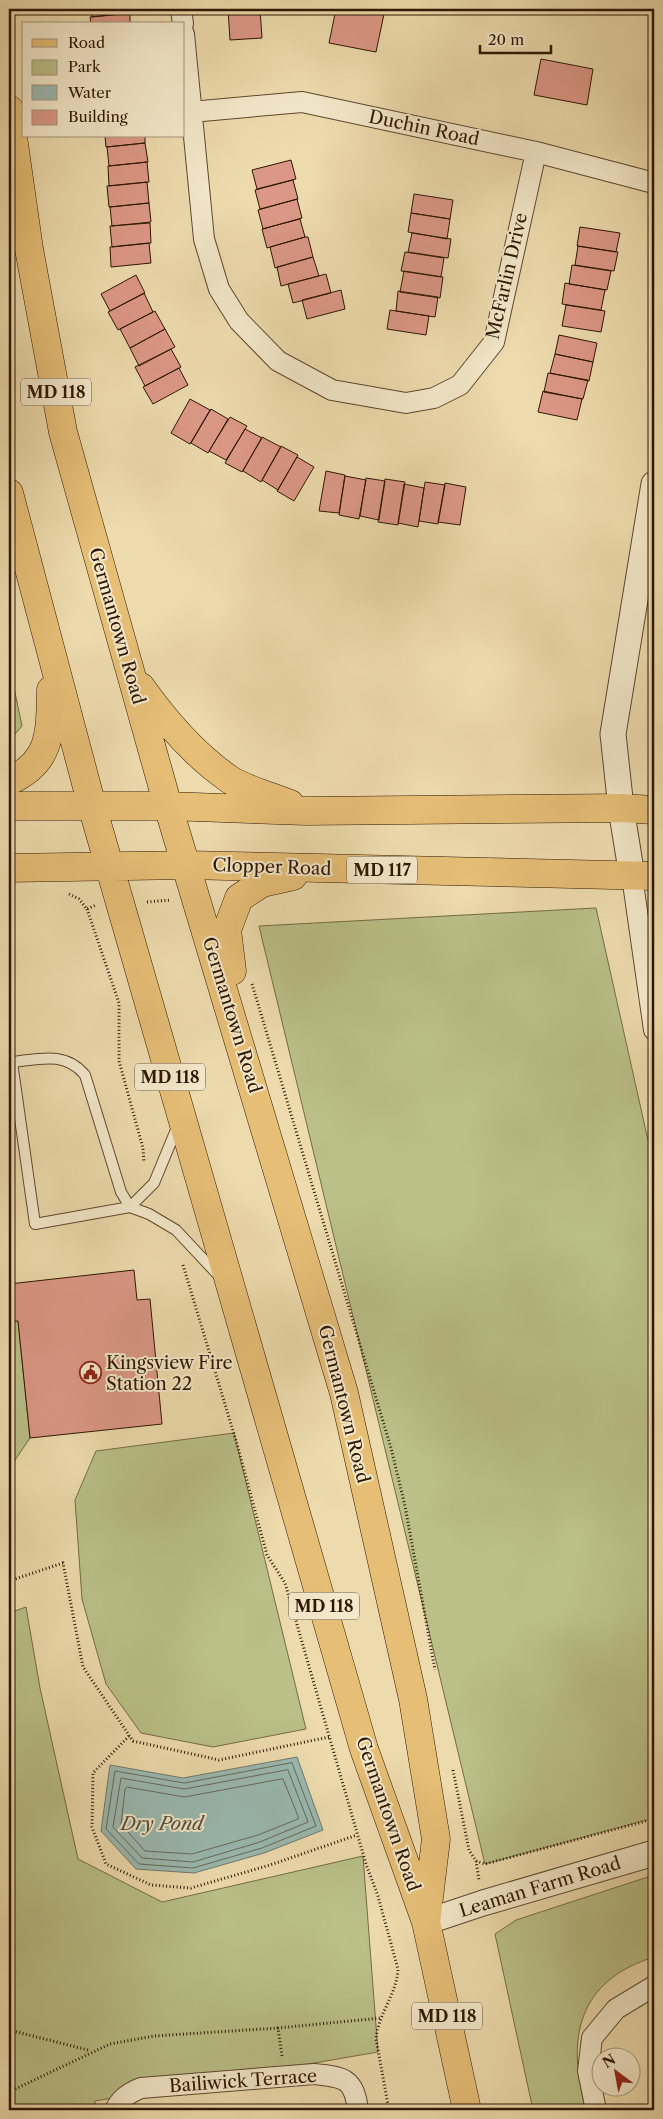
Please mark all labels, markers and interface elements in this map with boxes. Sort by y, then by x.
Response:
legend [22,22,185,138]
scale bar [480,22,552,54]
text: 20 m [488,30,524,49]
text: Road [68,33,105,52]
text: Park [68,57,102,76]
text: Water [67,83,112,102]
street label: Duchin Road [367,106,481,150]
text: Building [68,107,128,126]
street label: McFarlin Drive [482,211,532,341]
road number: MD 118 [21,378,91,406]
street label: Germantown Road [84,545,150,707]
street label: Clopper Road [212,854,332,880]
road number: MD 117 [347,856,417,884]
street label: Germantown Road [198,934,266,1096]
road number: MD 118 [135,1064,205,1090]
street label: Germantown Road [314,1323,374,1485]
place label: Kingsview Fire Station 22 [106,1352,233,1395]
public building icon: Kingsview Fire Station 22 [78,1361,102,1385]
road number: MD 118 [289,1592,359,1620]
street label: Germantown Road [351,1734,425,1894]
water label: Dry Pond [119,1812,205,1835]
street label: Leaman Farm Road [457,1852,624,1922]
road number: MD 118 [412,2002,482,2030]
north arrow [590,2046,640,2096]
text: N [599,2050,619,2072]
street label: Bailiwick Terrace [168,2065,318,2097]

